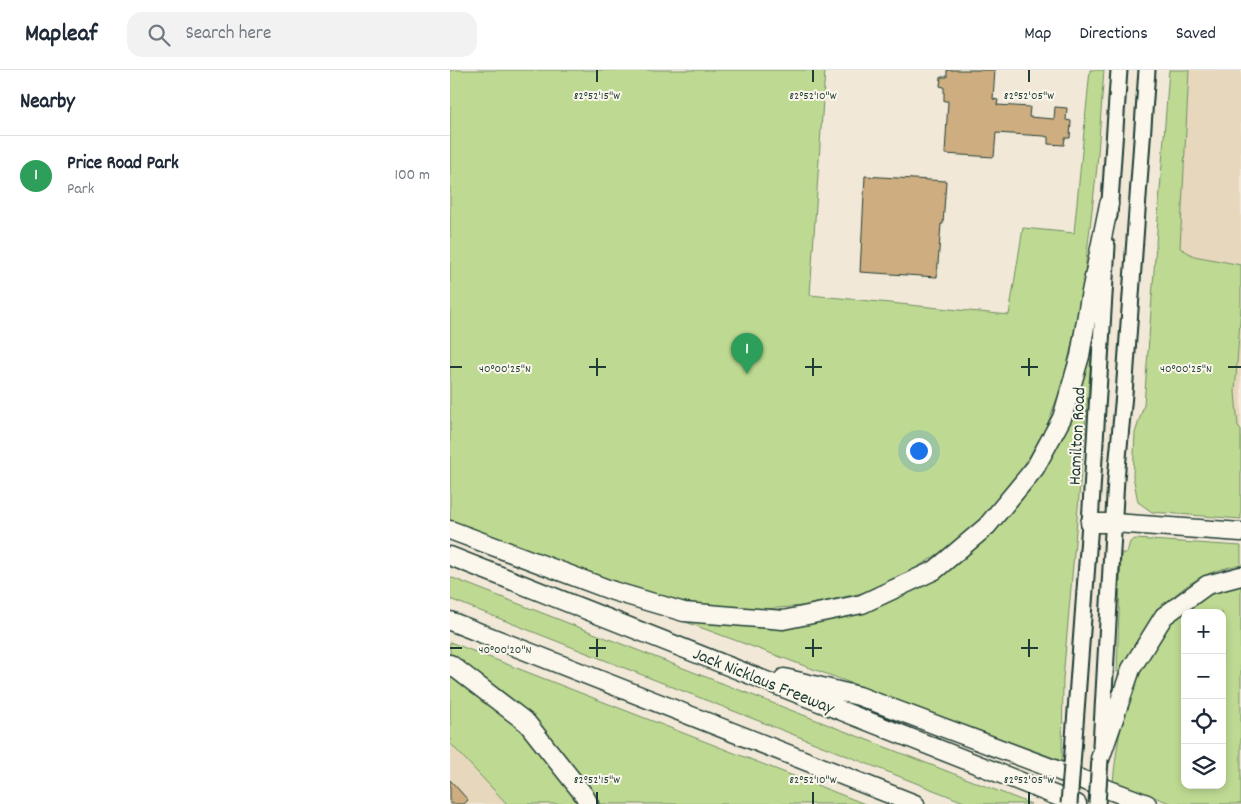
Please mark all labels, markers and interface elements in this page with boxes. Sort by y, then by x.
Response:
search box [127,12,477,57]
text: Mapleaf [25,18,97,52]
icon: search [145,21,173,49]
text: Search here [185,21,271,48]
text: Map [1024,22,1051,47]
text: Directions [1079,22,1148,47]
text: Saved [1176,22,1216,47]
text: Nearby [20,88,75,118]
text: 82°52'15"W [574,88,620,105]
text: 82°52'10"W [789,88,837,105]
text: 82°52'05"W [1004,88,1054,105]
text: Price Road Park [67,151,179,178]
text: 1 [34,164,38,187]
text: 100 m [394,164,430,187]
text: Park [67,178,94,201]
pin: 1 [731,333,763,374]
text: 40°00'25"N [479,361,531,378]
text: 40°00'25"N [1160,361,1212,378]
street label: Hamilton Road [1063,386,1094,486]
your location [906,438,932,464]
map controls [1181,609,1226,789]
button: + [1181,609,1226,654]
text: 40°00'20"N [479,642,531,659]
street label: Jack Nicklaus Freeway [689,643,838,722]
button: − [1181,654,1226,699]
button: locate [1181,699,1226,744]
button: layers [1181,744,1226,789]
text: 82°52'15"W [574,772,620,789]
text: 82°52'10"W [789,772,837,789]
text: 82°52'05"W [1004,772,1054,789]

